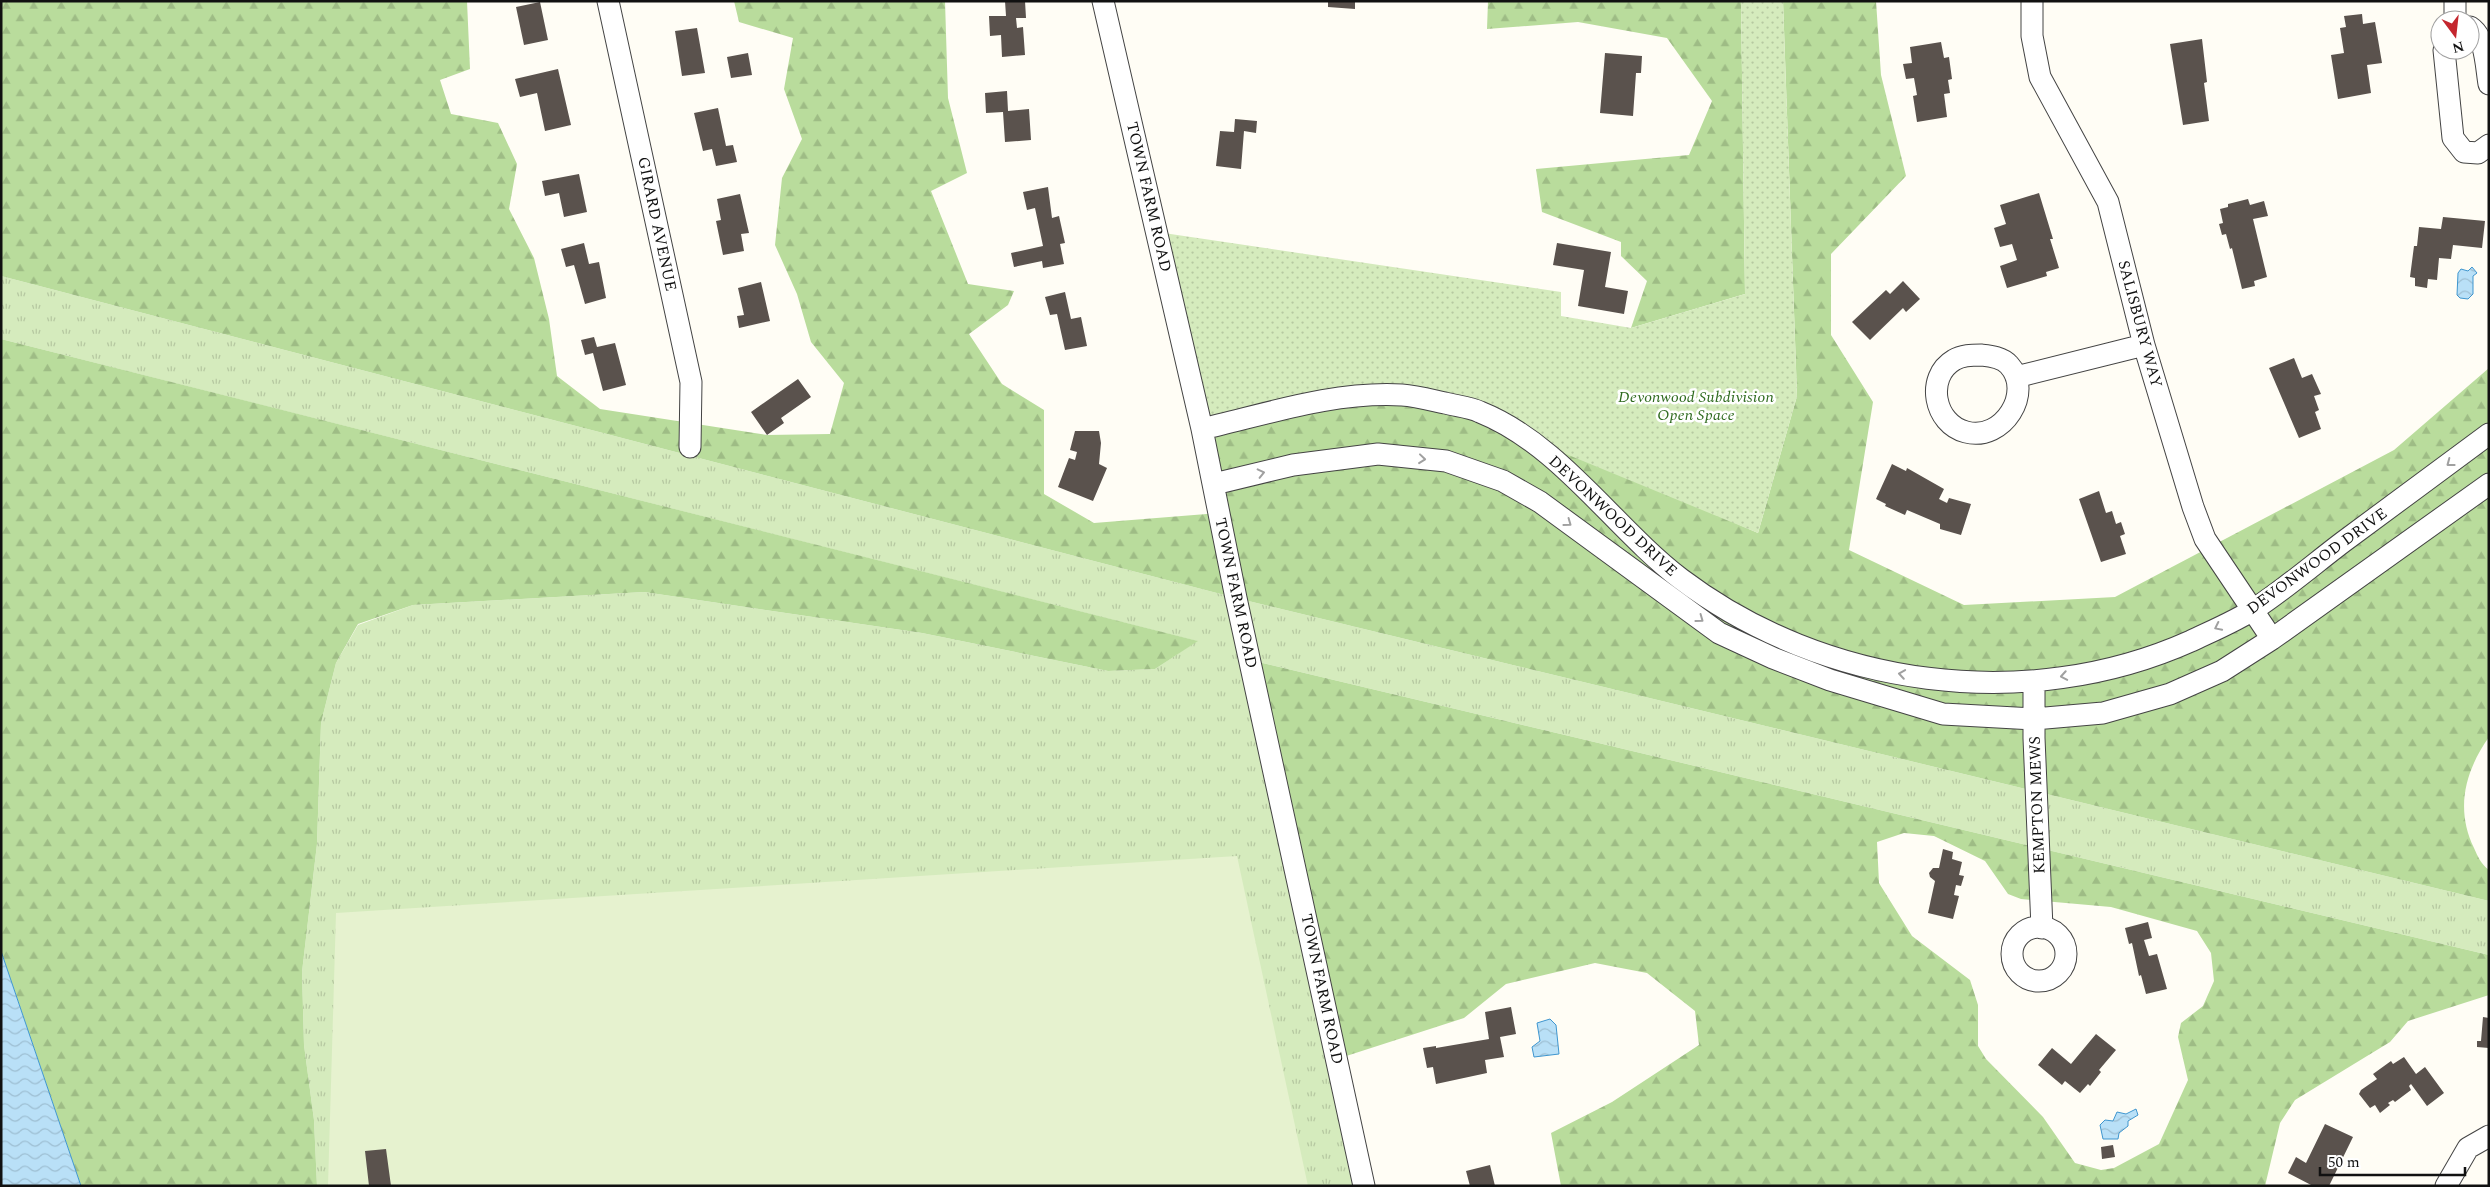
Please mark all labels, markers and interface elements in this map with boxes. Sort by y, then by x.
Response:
north arrow [2430,10,2480,60]
text: N [2450,35,2466,59]
street label: TOWN FARM ROAD [1120,119,1178,275]
street label: GIRARD AVENUE [631,155,683,293]
street label: SALISBURY WAY [2111,258,2169,390]
park label: Devonwood Subdivision Open Space [1618,385,1774,427]
street label: DEVONWOOD DRIVE [1543,450,1683,582]
one-way arrow [1418,453,1426,464]
one-way arrow [2447,457,2456,465]
one-way arrow [1257,468,1266,479]
street label: DEVONWOOD DRIVE [2242,502,2392,620]
street label: TOWN FARM ROAD [1208,515,1264,671]
one-way arrow [1563,517,1572,526]
one-way arrow [1694,613,1704,622]
one-way arrow [2214,621,2223,631]
one-way arrow [1898,670,1906,680]
one-way arrow [2059,671,2068,681]
street label: KEMPTON MEWS [2023,736,2051,874]
street label: TOWN FARM ROAD [1294,911,1350,1067]
scale bar [2320,1144,2465,1176]
text: 50 m [2328,1151,2360,1174]

